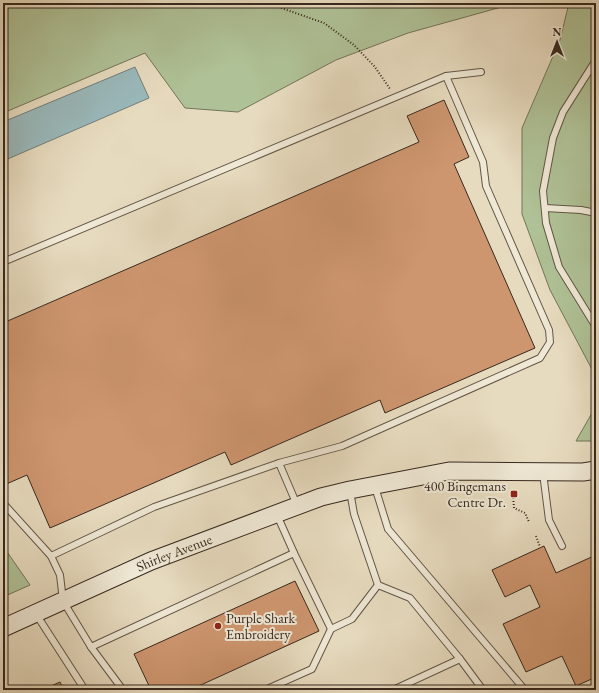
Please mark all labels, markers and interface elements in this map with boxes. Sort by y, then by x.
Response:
north arrow [537,22,577,62]
text: N [553,25,562,39]
place label: 400 Bingemans Centre Dr. [424,477,506,511]
marker: 400 Bingemans Centre Dr. [509,489,519,499]
street label: Shirley Avenue [133,530,215,576]
place label: Purple Shark Embroidery [226,609,295,643]
marker: Purple Shark Embroidery [213,621,223,631]

